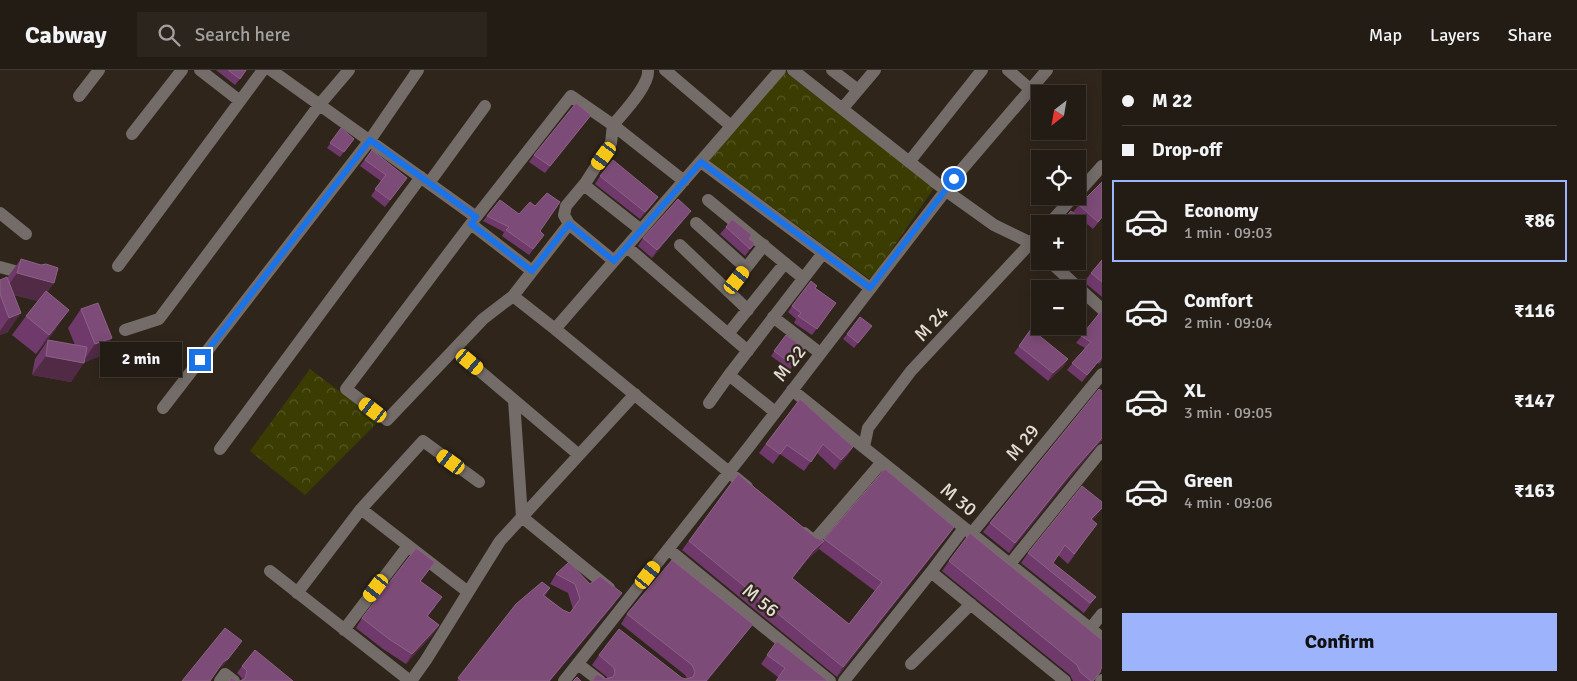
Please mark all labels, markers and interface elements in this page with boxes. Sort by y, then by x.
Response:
search box [137,12,487,57]
text: Cabway [25,20,107,50]
icon: search [155,21,183,49]
text: Search here [195,23,291,47]
text: Map [1369,24,1402,46]
text: Layers [1430,24,1480,46]
text: Share [1508,24,1552,46]
north arrow [1031,85,1086,140]
map controls [1031,85,1086,335]
text: M 22 [1152,89,1193,113]
text: Drop-off [1152,138,1222,162]
car [589,139,618,173]
button: locate [1031,150,1086,205]
route start [943,168,965,190]
icon: car [1124,199,1169,244]
text: Economy [1184,199,1258,223]
text: ₹86 [1524,209,1555,233]
button: + [1031,215,1086,270]
text: 1 min · 09:03 [1184,223,1273,243]
car [721,264,752,296]
button: − [1031,280,1086,335]
icon: car [1124,289,1169,334]
text: Comfort [1184,289,1253,313]
text: ₹116 [1514,299,1555,323]
street label: M 24 [909,301,954,347]
text: 2 min · 09:04 [1184,313,1273,333]
street label: M 22 [768,340,812,387]
callout: 2 min [100,342,182,378]
car [453,347,486,377]
text: 2 min [122,349,160,369]
route end [189,349,211,371]
icon: car [1124,379,1169,424]
text: XL [1184,379,1206,403]
text: ₹147 [1514,389,1555,413]
car [356,395,389,425]
text: 3 min · 09:05 [1184,403,1273,423]
street label: M 29 [1001,420,1045,466]
car [434,447,467,477]
icon: car [1124,469,1169,514]
text: Green [1184,469,1233,493]
street label: M 30 [935,478,981,522]
text: ₹163 [1514,479,1555,503]
text: 4 min · 09:06 [1184,493,1273,513]
car [632,559,663,591]
car [360,572,391,604]
street label: M 56 [737,579,783,623]
button: Confirm [1122,613,1557,671]

